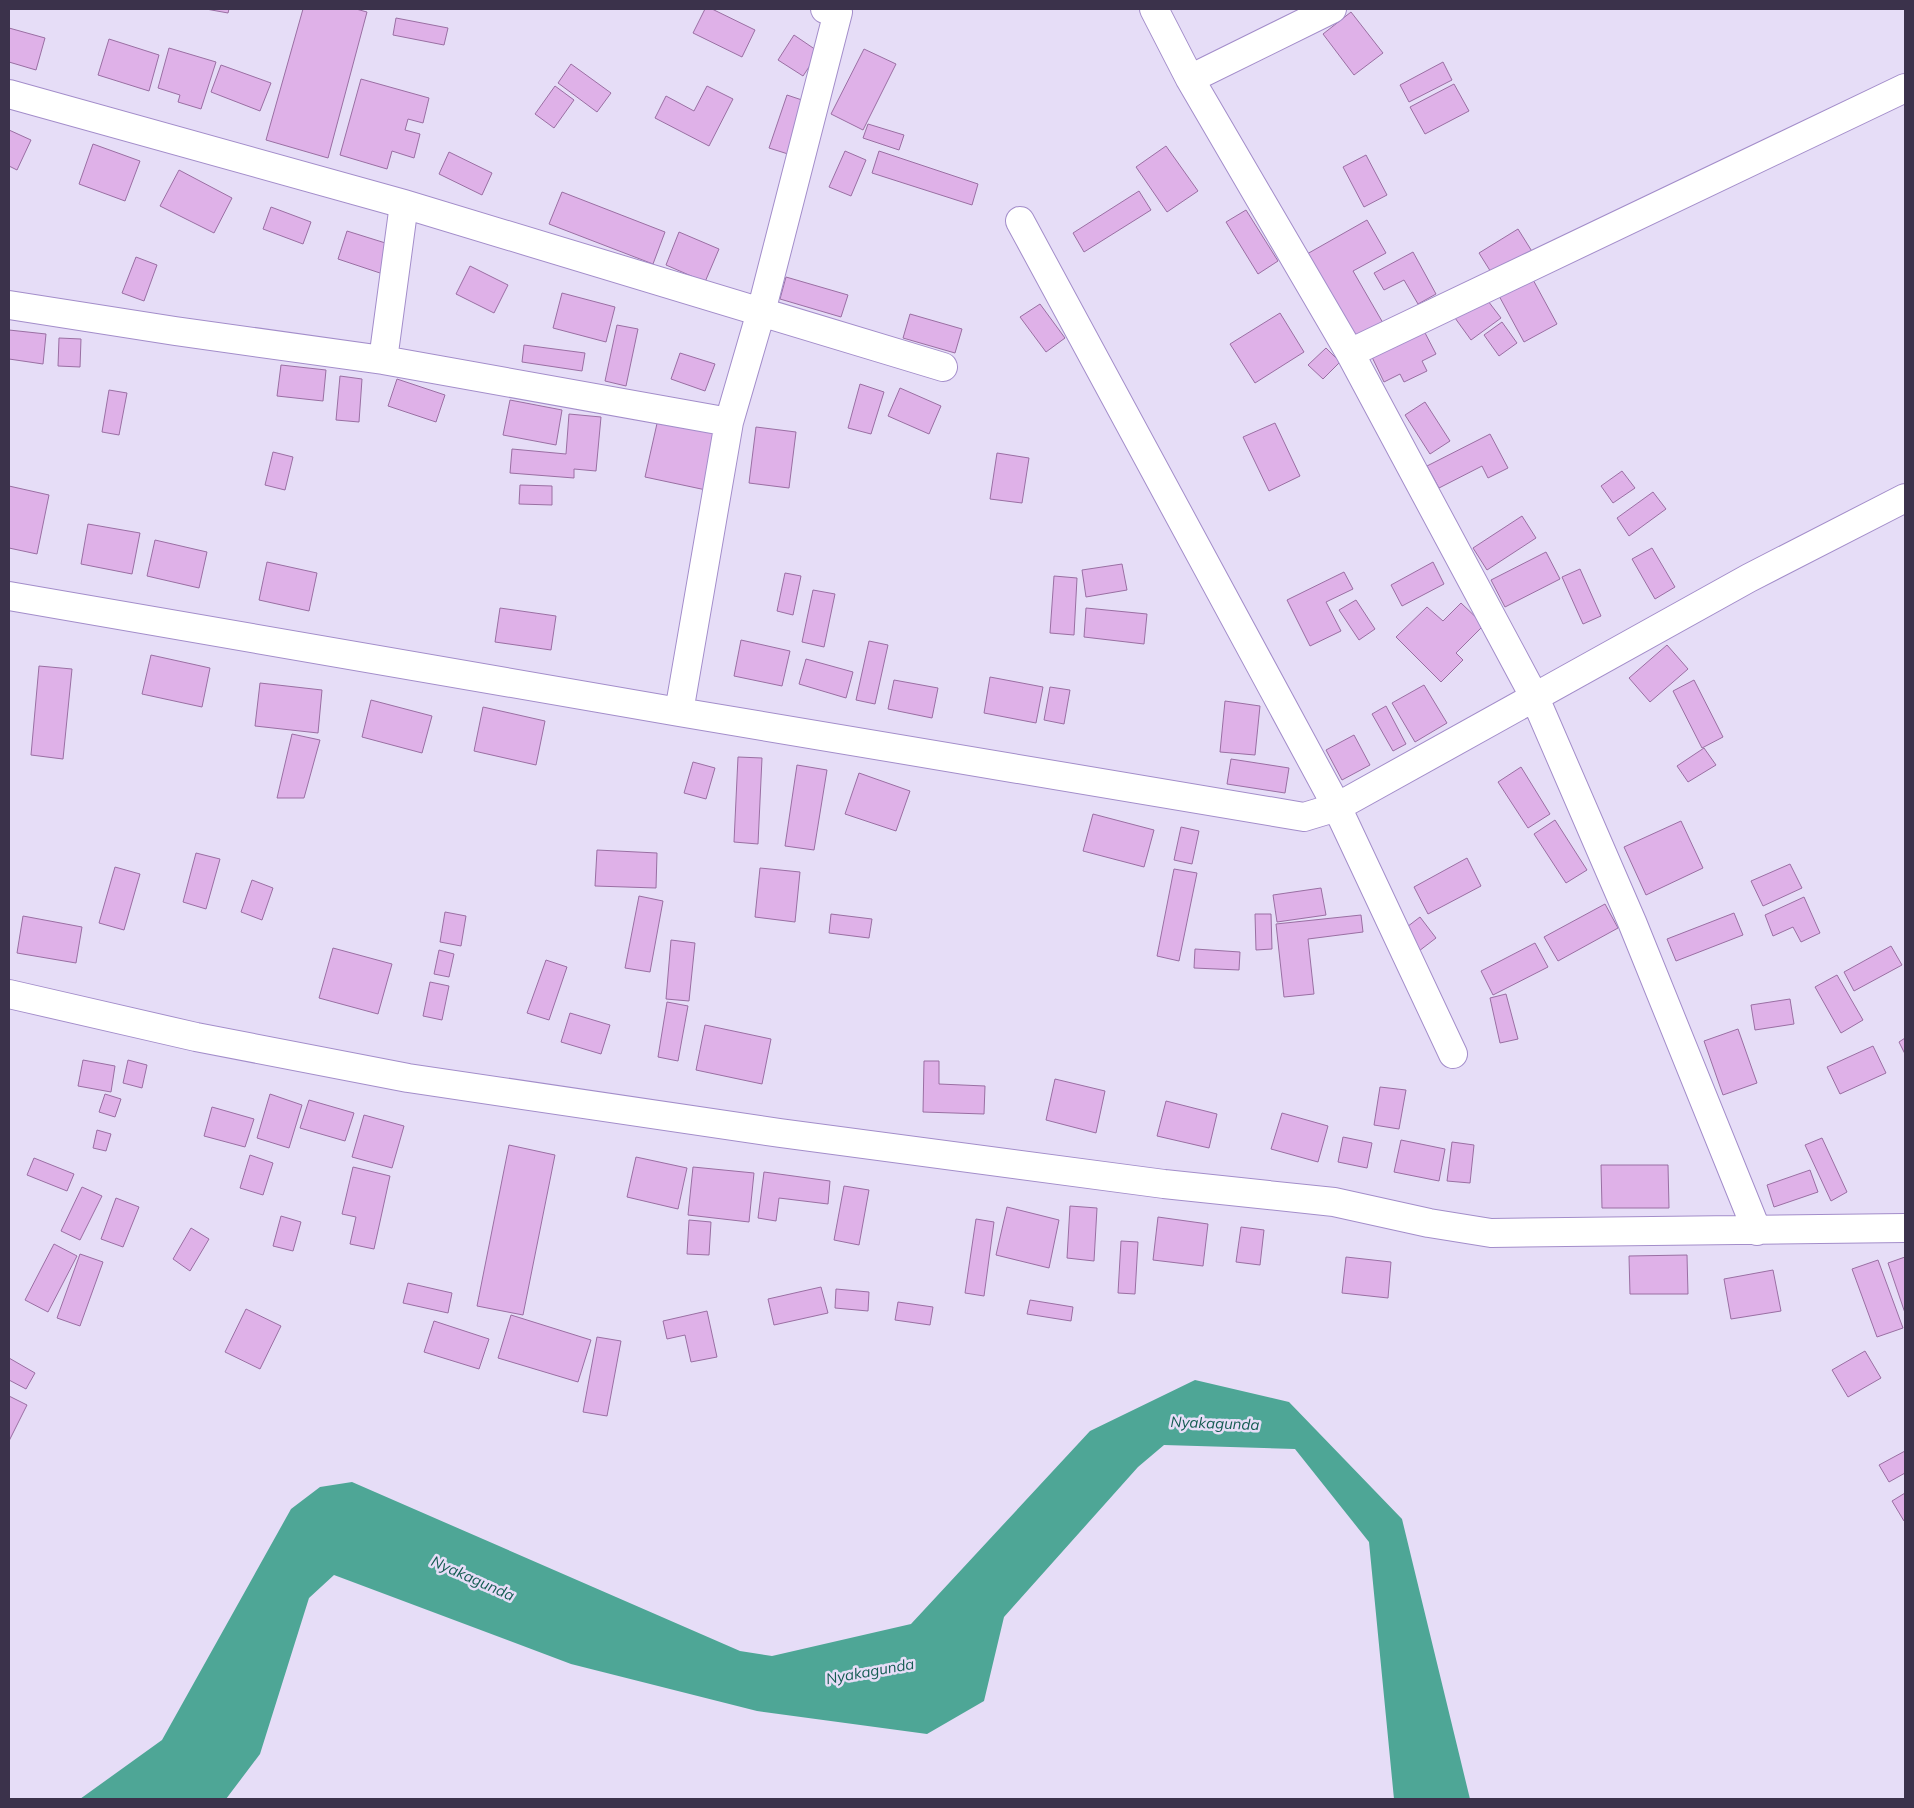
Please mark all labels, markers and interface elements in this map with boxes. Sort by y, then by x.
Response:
water label: Nyakagunda [1170,1412,1260,1434]
water label: Nyakagunda [428,1551,518,1605]
water label: Nyakagunda [824,1654,916,1688]

